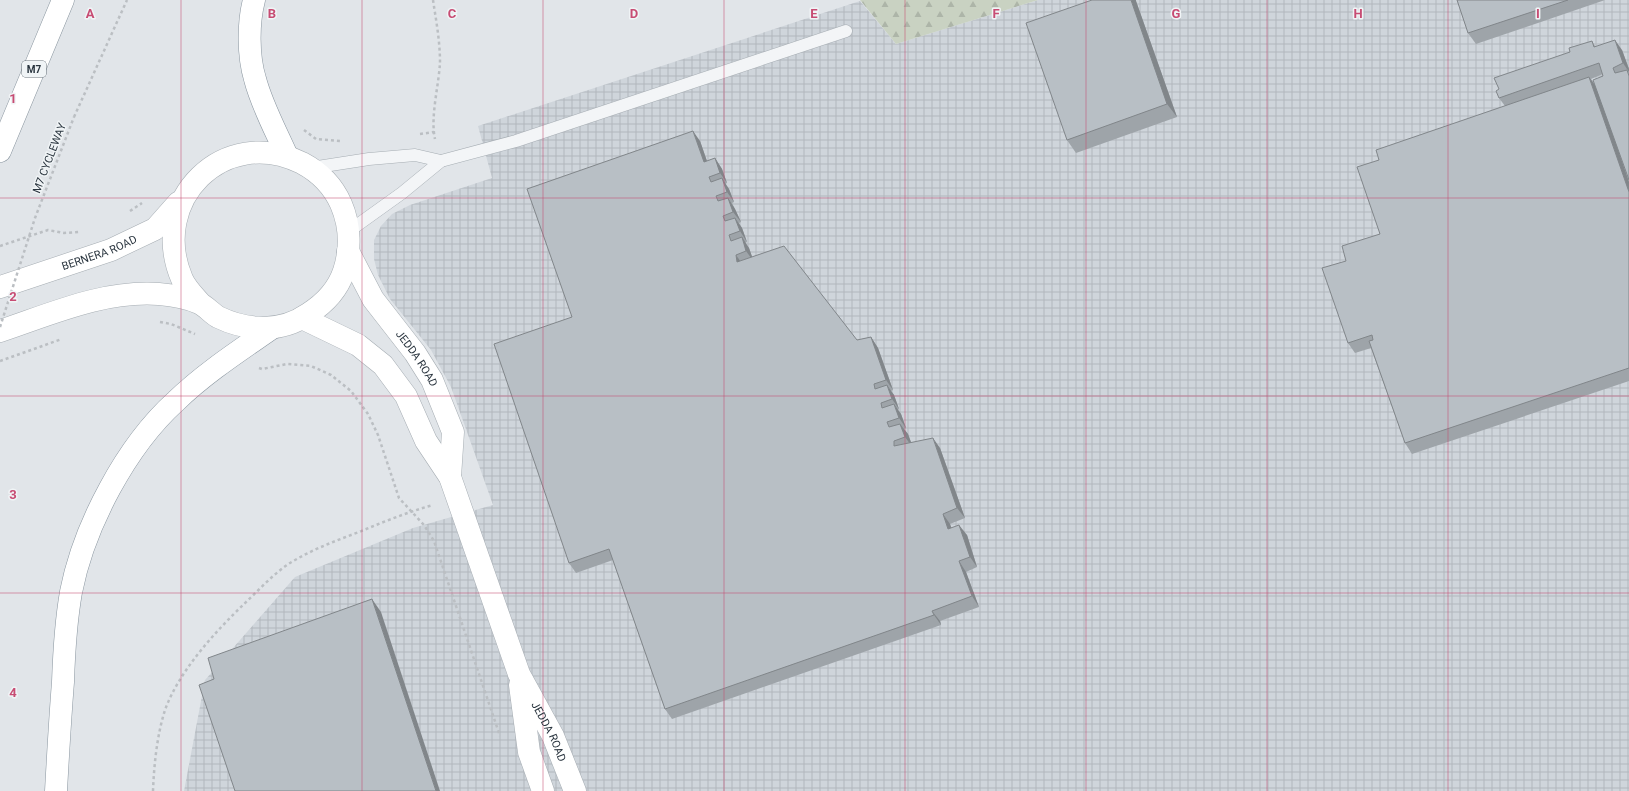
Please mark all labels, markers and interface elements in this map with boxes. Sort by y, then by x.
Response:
text: A [86,6,95,21]
text: B [268,6,276,21]
text: C [448,6,457,21]
text: D [630,6,638,21]
text: E [810,6,818,21]
text: F [992,6,1000,21]
text: G [1172,6,1181,21]
text: H [1353,6,1363,21]
text: I [1536,6,1540,21]
road number: M7 [22,61,46,77]
text: 1 [9,91,17,106]
street label: M7 CYCLEWAY [30,121,69,195]
street label: BERNERA ROAD [60,233,139,273]
text: 2 [9,289,17,304]
street label: JEDDA ROAD [393,328,440,388]
text: 3 [9,487,17,502]
text: 4 [9,685,17,700]
street label: JEDDA ROAD [528,699,569,764]

